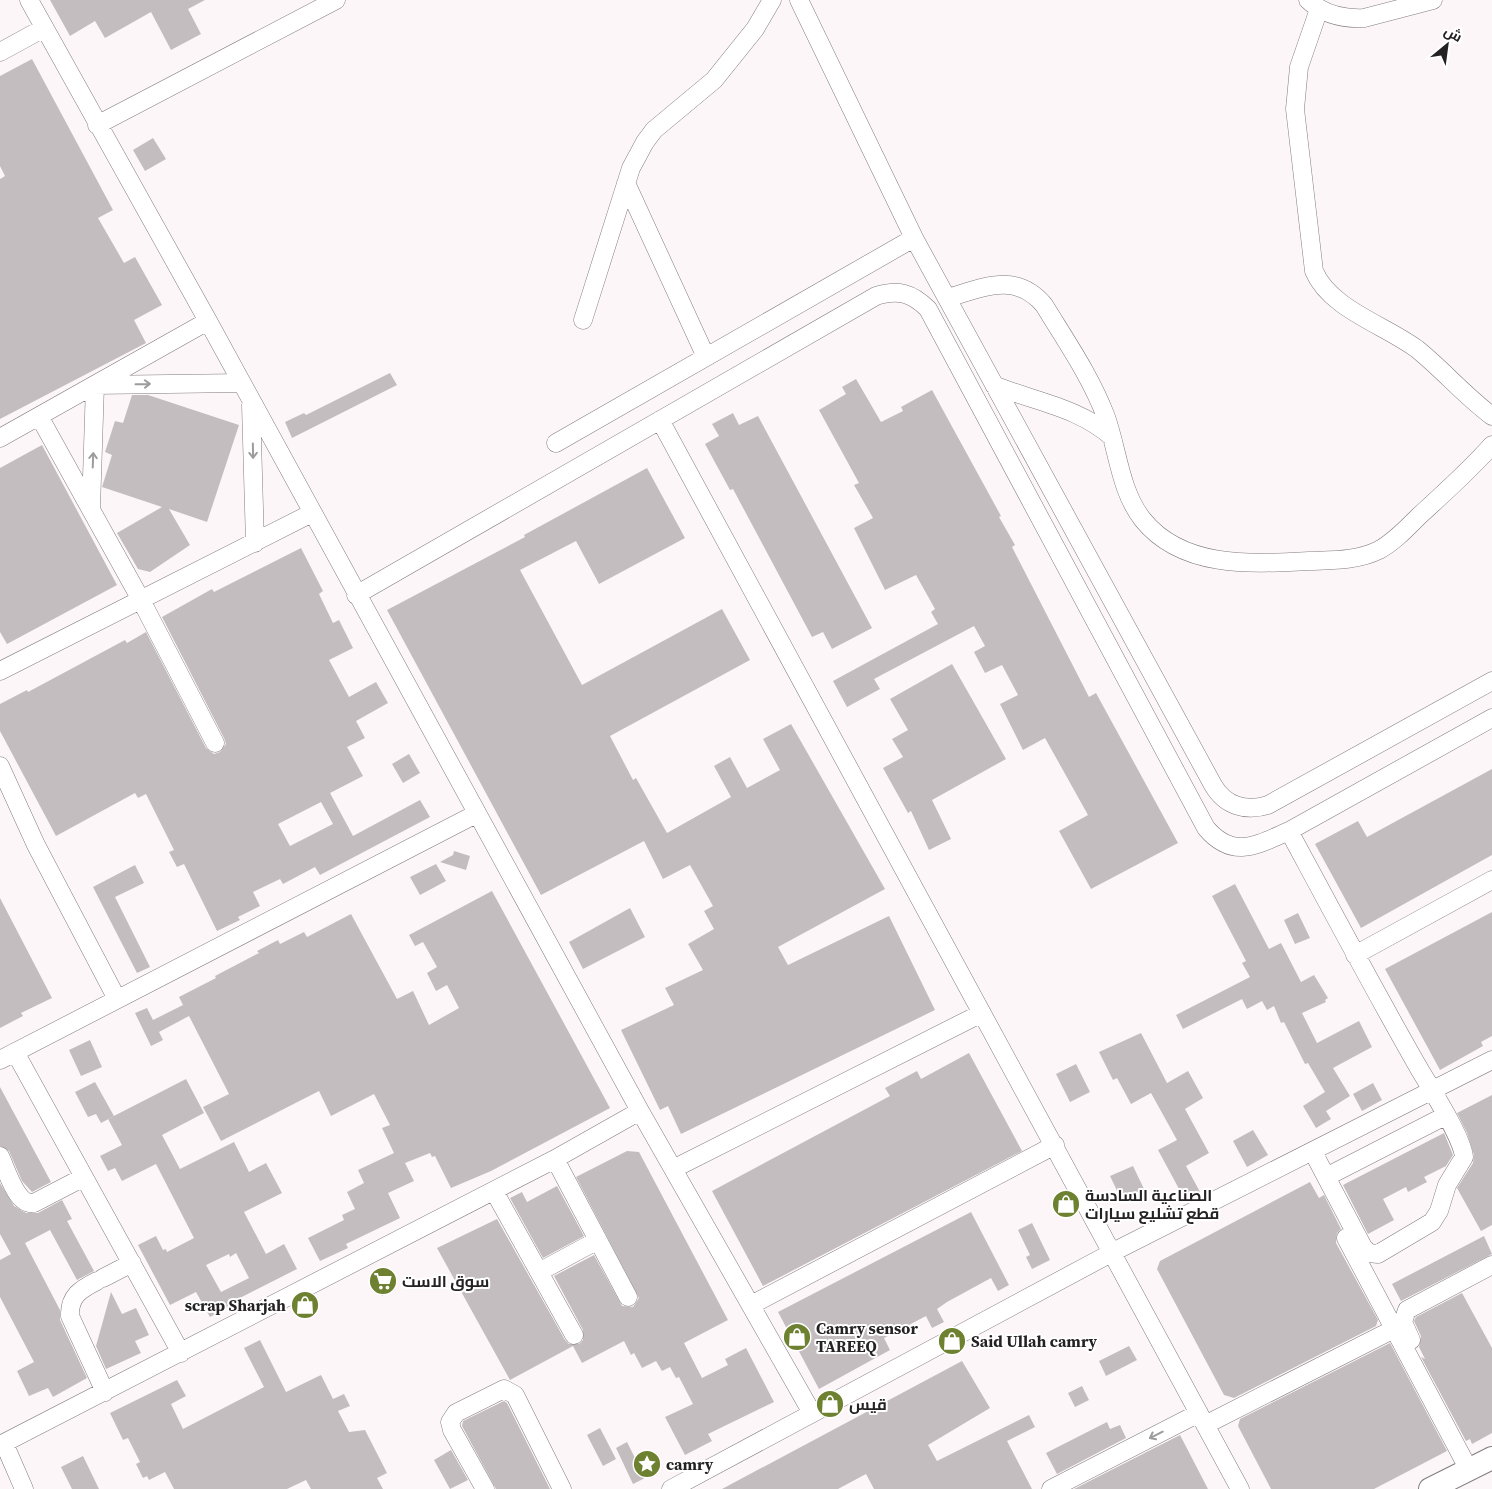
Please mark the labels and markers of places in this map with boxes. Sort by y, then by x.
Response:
place label: الصناعية السادسة قطع تشليع سيارات [1085,1184,1219,1224]
shop icon: الصناعية السادسة قطع تشليع سيارات [1051,1189,1081,1219]
supermarket icon: سوق الاست [368,1266,398,1296]
place label: سوق الاست [402,1270,489,1292]
shop icon: scrap Sharjah [290,1290,320,1320]
place label: scrap Sharjah [185,1294,286,1316]
place label: Camry sensor TAREEQ [816,1317,918,1357]
shop icon: Camry sensor TAREEQ [782,1322,812,1352]
shop icon: Said Ullah camry [937,1326,967,1356]
place label: Said Ullah camry [971,1330,1098,1352]
shop icon: قيس [815,1389,845,1419]
place label: قيس [849,1393,887,1415]
place icon: camry [632,1449,662,1479]
place label: camry [666,1453,714,1475]

